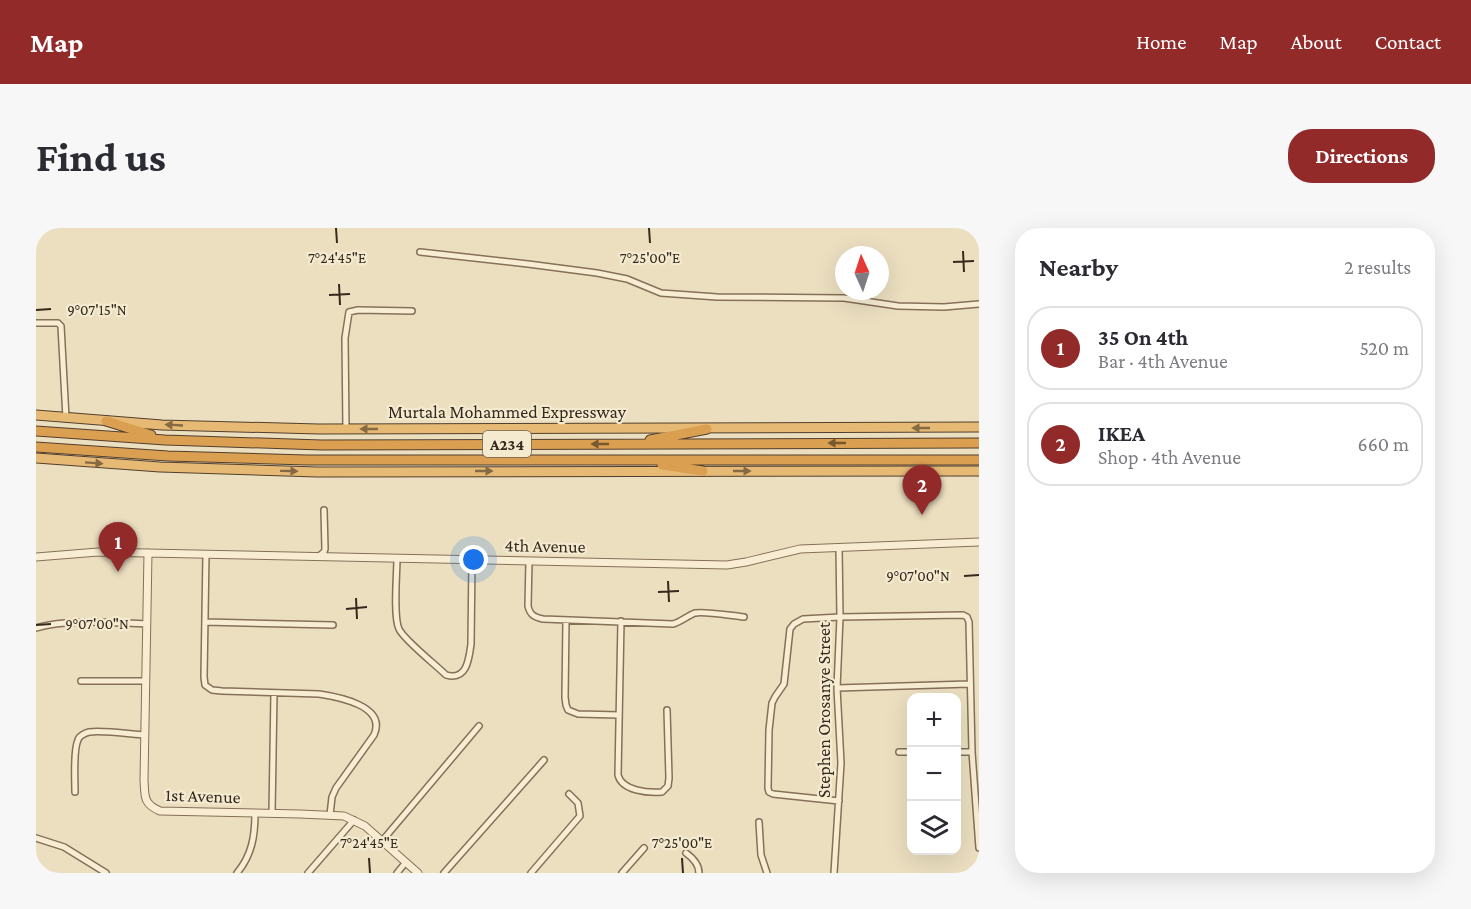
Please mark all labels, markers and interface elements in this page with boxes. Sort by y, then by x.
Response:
text: Map [30,27,83,58]
text: Home [1136,30,1186,54]
text: Map [1219,30,1258,54]
text: About [1291,30,1342,54]
text: Contact [1375,30,1441,54]
button: Directions [1288,129,1435,183]
text: Find us [36,133,166,180]
north arrow [835,246,889,300]
text: 7°24'45"E [308,250,366,266]
text: 7°25'00"E [620,250,680,266]
text: Nearby [1039,253,1118,282]
text: 2 results [1344,256,1411,278]
text: 9°07'15"N [67,302,127,318]
text: 35 On 4th [1098,325,1188,350]
text: 1 [1057,337,1064,359]
text: 520 m [1359,337,1409,359]
text: Bar · 4th Avenue [1098,350,1228,372]
street label: Murtala Mohammed Expressway [388,402,627,422]
one-way arrow [164,421,183,430]
text: IKEA [1098,421,1145,446]
one-way arrow [911,423,930,433]
one-way arrow [359,424,378,434]
road number: A234 [483,431,531,457]
text: 2 [1055,433,1066,455]
text: 660 m [1358,433,1409,455]
one-way arrow [590,439,609,449]
one-way arrow [827,439,846,448]
text: Shop · 4th Avenue [1098,446,1241,468]
one-way arrow [85,458,104,467]
one-way arrow [280,466,299,476]
one-way arrow [475,466,494,476]
one-way arrow [733,466,752,476]
pin: 2 [902,466,942,515]
pin: 1 [98,522,137,572]
street label: 4th Avenue [504,535,586,557]
your location [459,545,488,574]
text: 9°07'00"N [886,568,950,584]
text: 9°07'00"N [65,616,129,632]
street label: Stephen Orosanye Street [814,621,834,798]
map controls [907,693,961,855]
button: + [907,693,961,747]
button: − [907,747,961,801]
street label: 1st Avenue [165,785,241,807]
button: layers [907,801,961,855]
text: 7°24'45"E [340,835,398,851]
text: 7°25'00"E [652,835,712,851]

